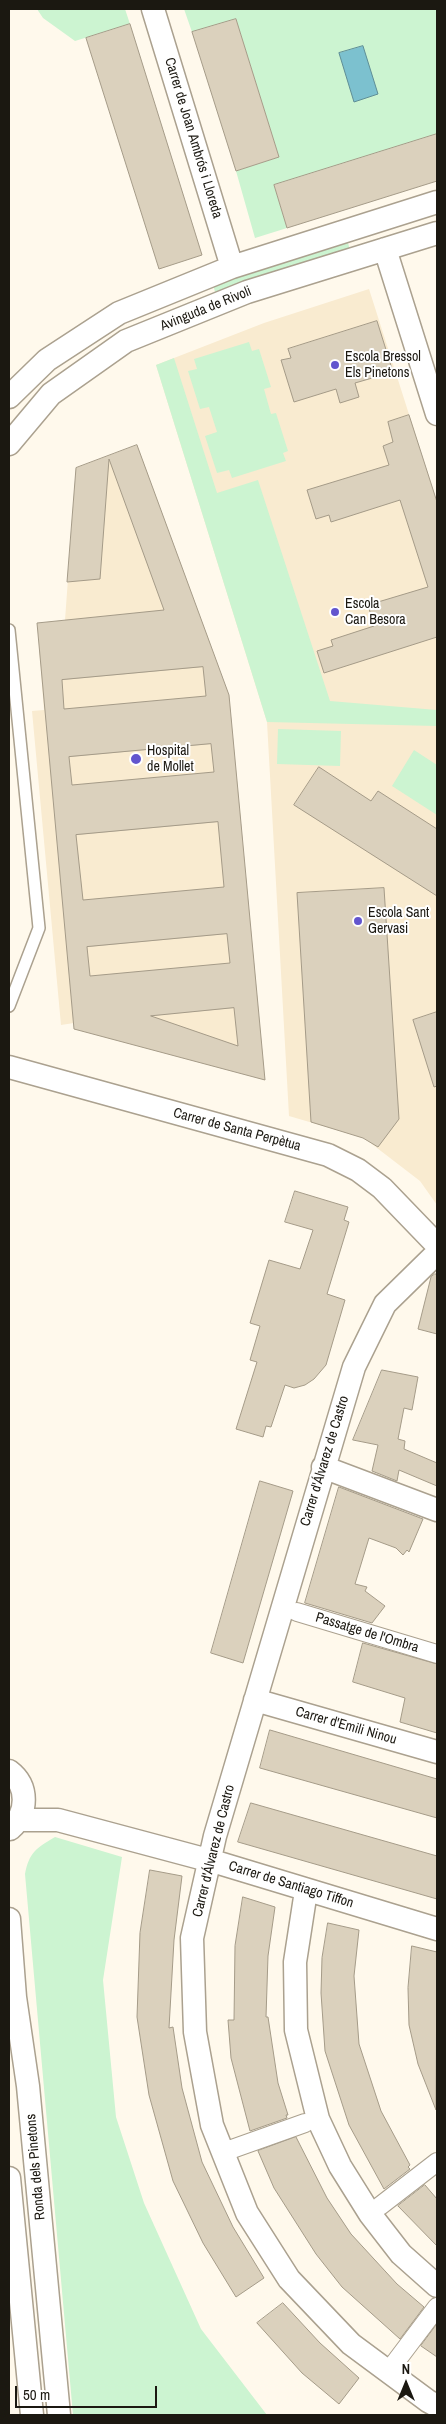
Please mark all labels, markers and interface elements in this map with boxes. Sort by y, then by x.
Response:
street label: Carrer de Joan Ambrós i Lloreda [161,56,225,220]
street label: Avinguda de Rivoli [158,283,254,335]
place label: Escola Bressol Els Pinetons [345,349,421,382]
marker: Escola Bressol Els Pinetons [329,359,341,371]
place label: Escola Can Besora [345,596,406,628]
marker: Escola Can Besora [329,606,341,618]
place label: Hospital de Mollet [147,743,194,776]
marker: Hospital de Mollet [129,752,143,766]
place label: Escola Sant Gervasi [368,905,429,938]
marker: Escola Sant Gervasi [352,915,364,927]
street label: Carrer de Santa Perpètua [171,1105,303,1155]
street label: Carrer d'Álvarez de Castro [297,1394,353,1528]
street label: Passatge de l'Ombra [313,1609,421,1657]
street label: Carrer d'Emili Ninou [294,1704,398,1748]
street label: Carrer d'Álvarez de Castro [189,1783,239,1919]
street label: Carrer de Santiago Tiffon [227,1858,355,1912]
street label: Ronda dels Pinetons [23,2113,49,2221]
north arrow [381,2359,431,2409]
text: N [402,2360,410,2378]
scale bar [18,2376,160,2408]
text: 50 m [23,2384,50,2405]

